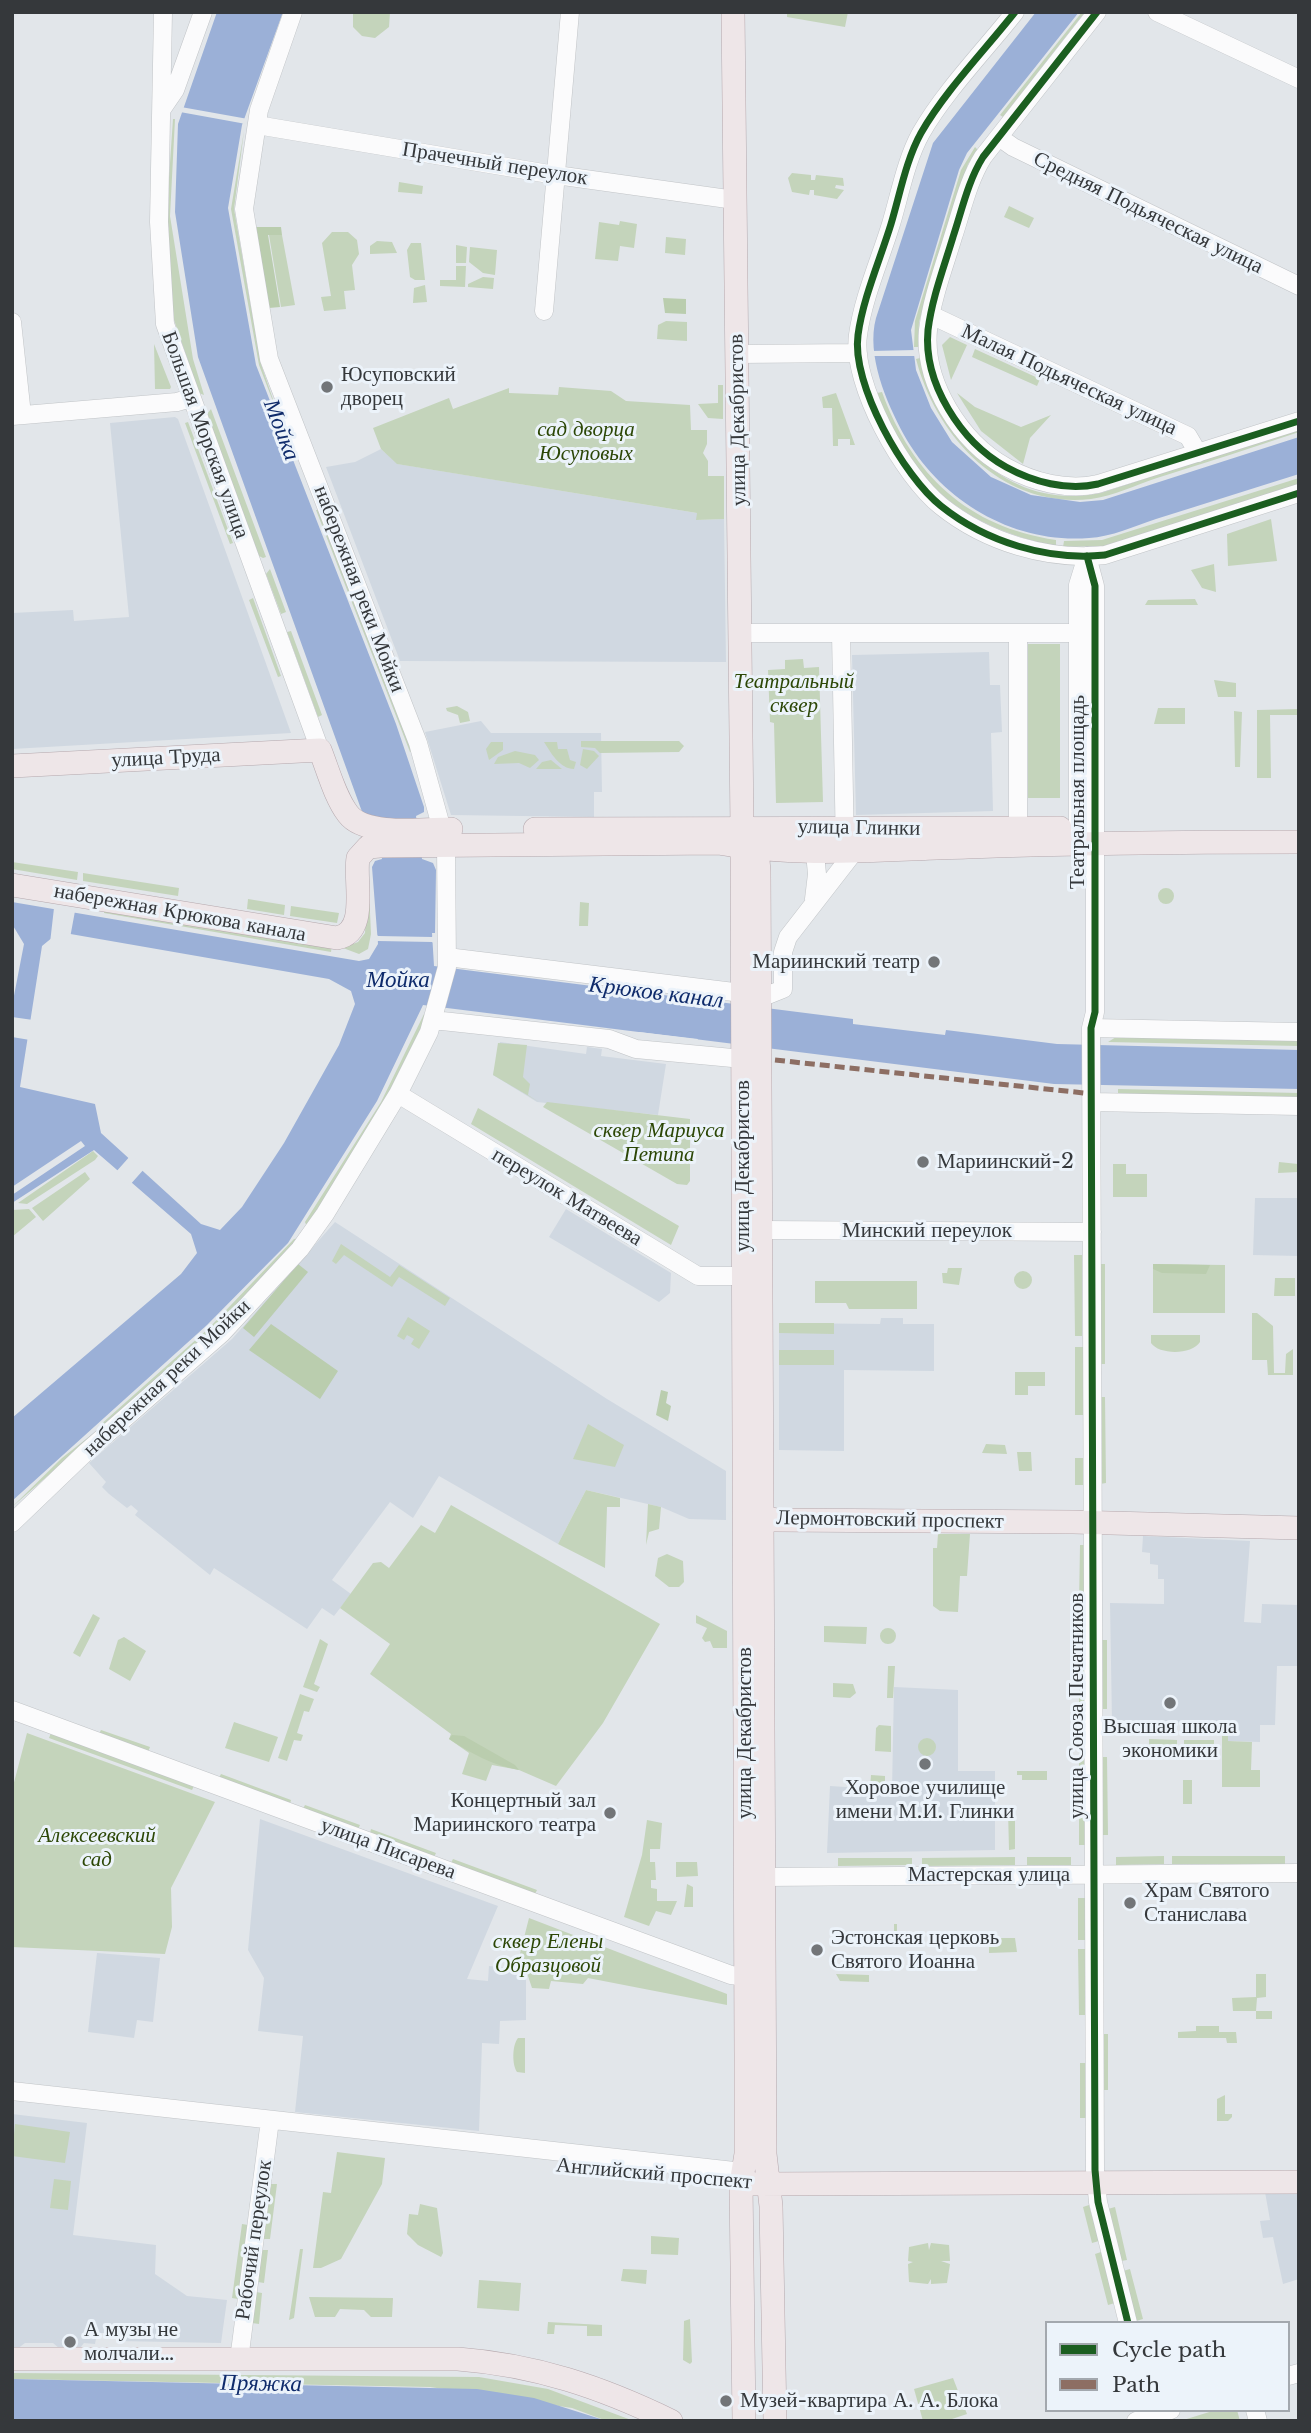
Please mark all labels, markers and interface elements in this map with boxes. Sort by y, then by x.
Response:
street label: Прачечный переулок [401,137,589,191]
street label: Средняя Подьяческая улица [1029,146,1267,280]
street label: Малая Подьяческая улица [957,319,1181,441]
street label: Большая Морская улица [156,328,254,542]
street label: улица Декабристов [724,334,752,506]
place label: Юсуповский дворец [341,362,456,412]
marker: Юсуповский дворец [319,379,335,395]
water label: Мойка [257,395,305,465]
park label: сад дворца Юсуповых [537,417,635,467]
street label: набережная реки Мойки [308,482,410,696]
park label: Театральный сквер [734,669,854,719]
street label: Театральная площадь [1065,695,1091,889]
street label: улица Труда [111,743,221,773]
street label: улица Глинки [797,814,921,842]
street label: набережная Крюкова канала [52,878,308,948]
place label: Мариинский театр [752,949,920,975]
marker: Мариинский театр [926,954,942,970]
water label: Мойка [366,967,430,995]
water label: Крюков канал [587,971,725,1015]
street label: улица Декабристов [730,1080,756,1252]
park label: сквер Мариуса Петипа [593,1118,725,1168]
street label: переулок Матвеева [487,1142,647,1252]
place label: Мариинский-2 [937,1149,1074,1175]
marker: Мариинский-2 [915,1154,931,1170]
street label: Минский переулок [842,1218,1012,1244]
street label: набережная реки Мойки [78,1294,256,1462]
street label: Лермонтовский проспект [776,1505,1004,1535]
street label: улица Союза Печатников [1064,1593,1090,1819]
street label: улица Декабристов [732,1647,758,1819]
marker: Высшая школа экономики [1162,1695,1178,1711]
place label: Высшая школа экономики [1103,1714,1237,1764]
marker: Хоровое училище имени М.И. Глинки [917,1756,933,1772]
place label: Хоровое училище имени М.И. Глинки [836,1775,1014,1825]
place label: Концертный зал Мариинского театра [413,1788,596,1838]
marker: Концертный зал Мариинского театра [602,1805,618,1821]
street label: улица Писарева [317,1813,459,1885]
park label: Алексеевский сад [38,1823,156,1873]
street label: Мастерская улица [908,1862,1070,1888]
place label: Храм Святого Станислава [1144,1878,1270,1928]
marker: Храм Святого Станислава [1122,1895,1138,1911]
place label: Эстонская церковь Святого Иоанна [831,1925,999,1975]
park label: сквер Елены Образцовой [493,1929,603,1979]
marker: Эстонская церковь Святого Иоанна [809,1942,825,1958]
street label: Английский проспект [555,2153,753,2195]
street label: Рабочий переулок [230,2158,278,2322]
place label: А музы не молчали… [84,2317,178,2367]
legend [1045,2321,1290,2412]
marker: А музы не молчали… [62,2334,78,2350]
text: Cycle path [1112,2337,1226,2363]
water label: Пряжка [220,2369,302,2399]
text: Path [1112,2372,1160,2398]
place label: Музей-квартира А. А. Блока [740,2388,998,2414]
marker: Музей-квартира А. А. Блока [718,2393,734,2409]

